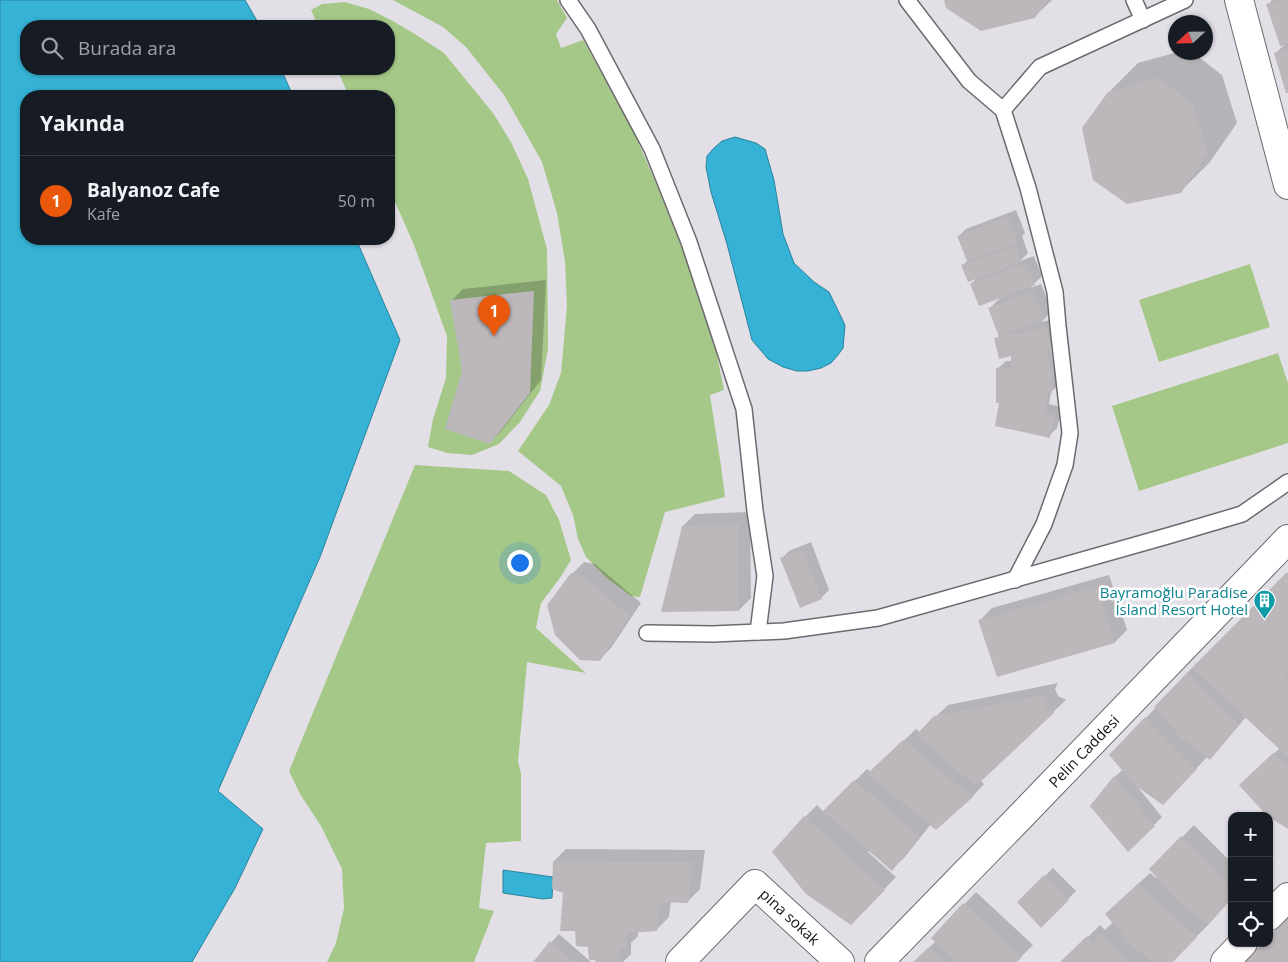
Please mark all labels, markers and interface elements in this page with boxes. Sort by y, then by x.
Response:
north arrow [1168,15,1213,60]
search box [20,20,395,75]
icon: search [38,34,66,62]
text: Burada ara [78,35,176,61]
text: Yakında [40,109,125,137]
text: Balyanoz Cafe [87,177,220,203]
text: 1 [51,190,61,212]
text: 50 m [338,190,375,212]
text: Kafe [87,203,120,225]
pin: 1 [478,295,510,336]
your location [507,550,533,576]
place label: Bayramoğlu Paradise İsland Resort Hotel [1100,582,1248,619]
building icon: Bayramoğlu Paradise İsland Resort Hotel [1252,589,1276,620]
street label: Pelin Caddesi [1044,710,1123,792]
map controls [1228,812,1273,947]
button: + [1228,812,1273,857]
button: − [1228,857,1273,902]
street label: pina sokak [756,884,825,949]
button: locate [1228,902,1273,947]

